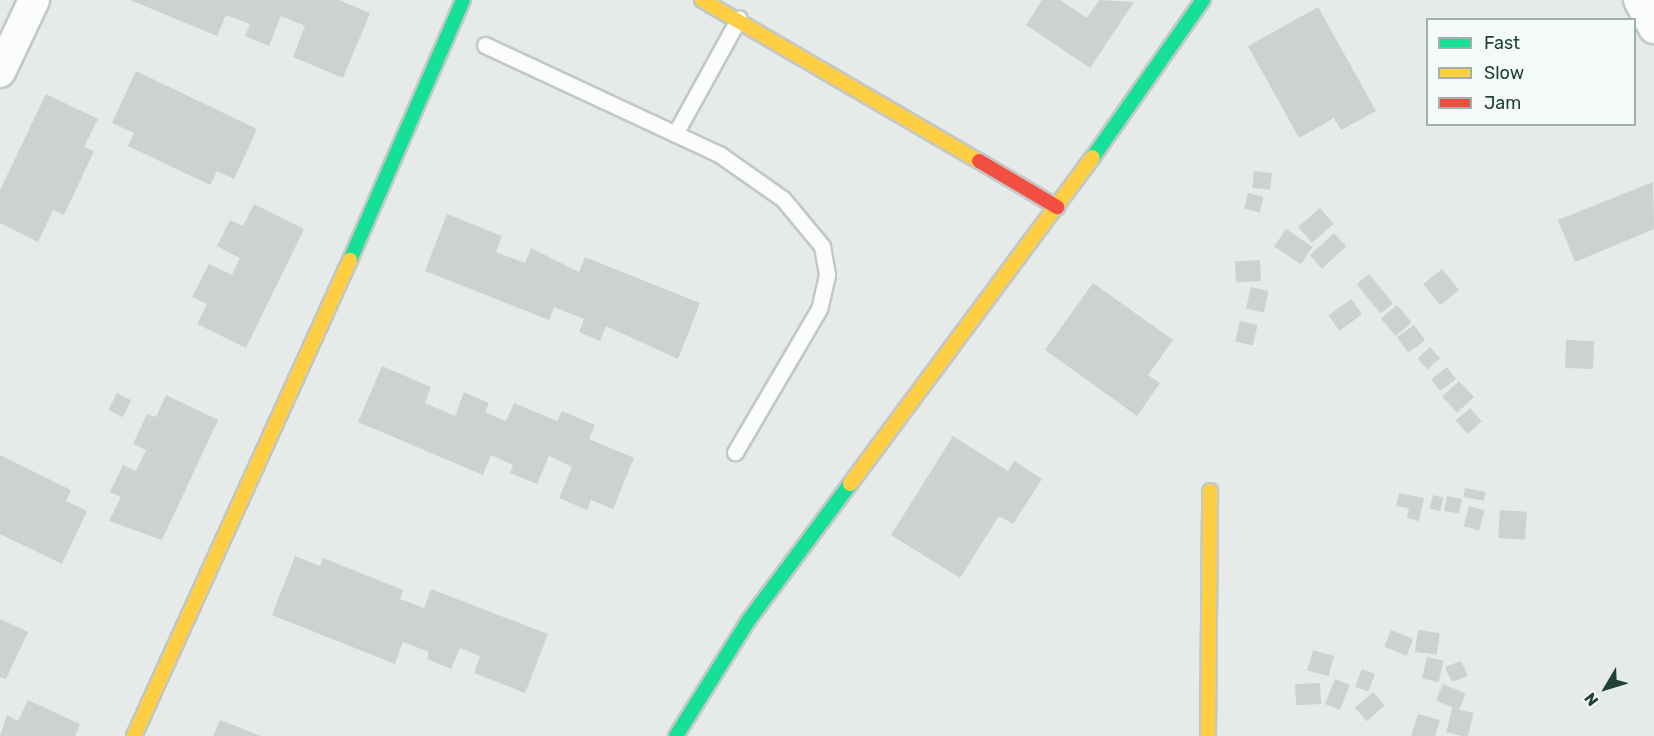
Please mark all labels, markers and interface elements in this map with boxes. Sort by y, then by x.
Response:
legend [1426,18,1636,126]
text: Fast [1484,32,1520,54]
text: Slow [1484,62,1524,84]
text: Jam [1484,92,1521,114]
north arrow [1576,658,1636,718]
text: N [1580,689,1602,710]

